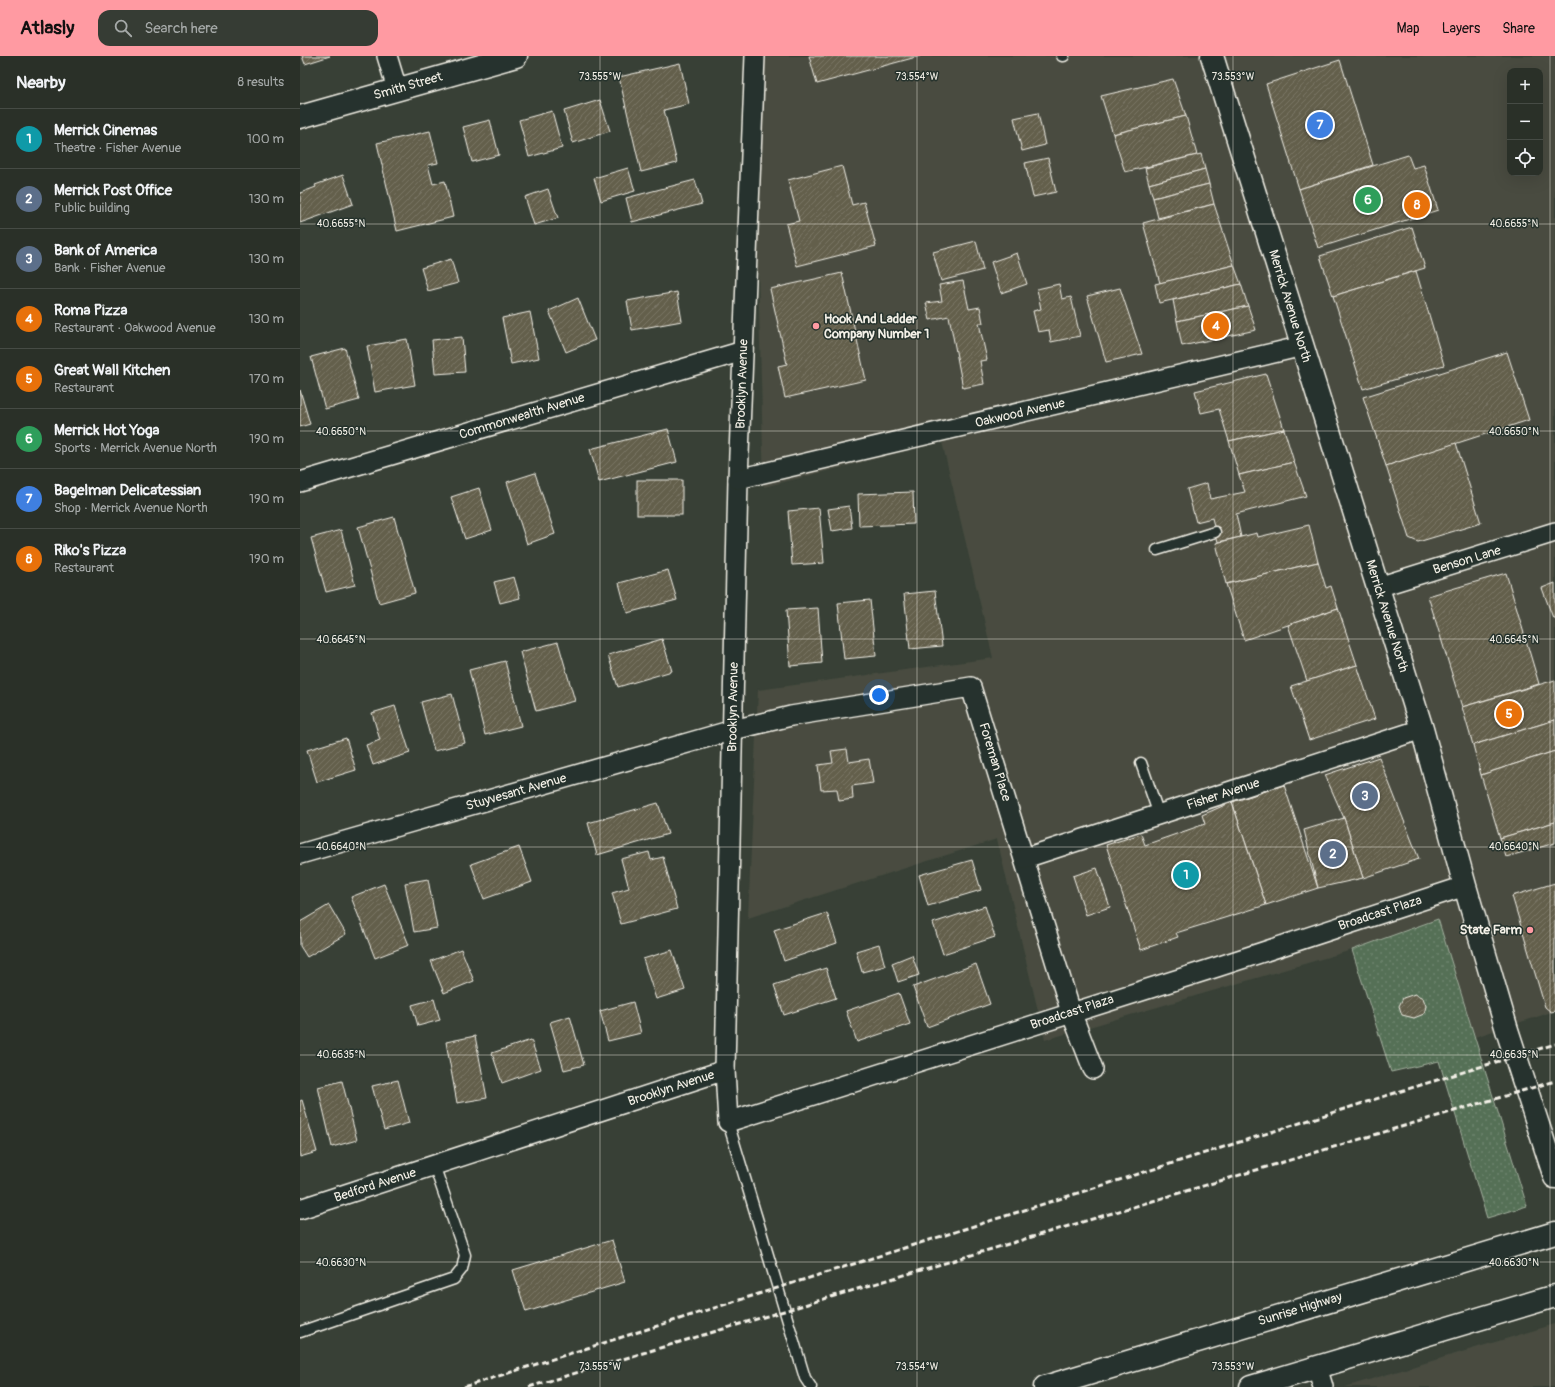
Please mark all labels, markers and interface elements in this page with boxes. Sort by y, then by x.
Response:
search box [98,10,378,46]
text: Atlasly [20,16,74,40]
icon: search [112,17,134,39]
text: Search here [144,19,218,38]
text: Map [1397,20,1420,37]
text: Layers [1442,20,1480,37]
text: Share [1502,20,1535,37]
street label: Smith Street [372,68,445,103]
map controls [1507,68,1543,176]
button: + [1507,68,1543,104]
text: 73.555°W [579,71,622,83]
text: 73.554°W [896,71,939,83]
text: 73.553°W [1212,71,1255,83]
text: Nearby [16,72,65,93]
text: 8 results [238,74,284,90]
button: − [1507,104,1543,140]
pin: 7 [1307,110,1333,140]
text: Merrick Cinemas [54,121,157,140]
text: 1 [26,131,32,147]
text: 100 m [247,131,284,147]
text: Theatre · Fisher Avenue [54,140,181,156]
button: locate [1507,140,1543,176]
text: Merrick Post Office [54,181,172,200]
pin: 6 [1355,185,1381,215]
pin: 8 [1404,190,1430,220]
text: 2 [25,191,33,207]
text: 130 m [248,191,284,207]
text: Public building [54,200,130,216]
text: 40.6655°N [317,218,365,230]
text: 40.6655°N [1490,218,1538,230]
text: Bank of America [54,241,157,260]
street label: Merrick Avenue North [1265,248,1315,364]
text: 3 [25,251,33,267]
text: 130 m [248,251,284,267]
text: Bank · Fisher Avenue [54,260,166,276]
text: Roma Pizza [54,301,127,320]
text: 4 [25,311,33,327]
text: 130 m [248,311,284,327]
place label: Hook And Ladder Company Number 1 [824,311,929,342]
pin: 4 [1203,311,1229,341]
text: Restaurant · Oakwood Avenue [54,320,216,336]
marker: Hook And Ladder Company Number 1 [811,321,821,331]
street label: Brooklyn Avenue [732,338,752,429]
text: Great Wall Kitchen [54,361,170,380]
text: 5 [25,371,33,387]
text: 170 m [249,371,284,387]
text: Restaurant [54,380,114,396]
street label: Commonwealth Avenue [457,389,587,443]
street label: Oakwood Avenue [974,395,1067,431]
text: Merrick Hot Yoga [54,421,160,440]
text: 40.6650°N [316,426,366,438]
text: 40.6650°N [1489,426,1539,438]
text: 6 [25,431,33,447]
text: 190 m [249,431,284,447]
text: Sports · Merrick Avenue North [54,440,217,456]
text: Bagelman Delicatessian [54,481,201,500]
text: 7 [26,491,32,507]
text: 190 m [249,491,284,507]
text: Shop · Merrick Avenue North [54,500,208,516]
text: Riko's Pizza [54,541,126,560]
street label: Benson Lane [1431,542,1503,578]
text: 8 [26,551,32,567]
text: 190 m [249,551,284,567]
street label: Merrick Avenue North [1362,558,1412,674]
text: Restaurant [54,560,114,576]
text: 40.6645°N [317,634,366,646]
text: 40.6645°N [1490,634,1539,646]
street label: Brooklyn Avenue [724,661,742,752]
your location [869,685,889,705]
pin: 5 [1496,699,1522,729]
street label: Foreman Place [975,721,1015,804]
street label: Stuyvesant Avenue [464,770,569,814]
street label: Fisher Avenue [1184,774,1262,813]
pin: 3 [1352,781,1378,811]
pin: 2 [1320,839,1346,869]
text: 40.6640°N [316,841,366,853]
text: 40.6640°N [1489,841,1539,853]
pin: 1 [1173,860,1199,890]
street label: Broadcast Plaza [1336,892,1424,934]
place label: State Farm [1460,922,1522,938]
marker: State Farm [1525,925,1535,935]
street label: Broadcast Plaza [1028,991,1116,1033]
text: 40.6635°N [317,1049,366,1061]
text: 40.6635°N [1490,1049,1539,1061]
street label: Brooklyn Avenue [626,1066,717,1110]
street label: Bedford Avenue [332,1164,419,1206]
text: 40.6630°N [316,1257,366,1269]
text: 40.6630°N [1489,1257,1539,1269]
street label: Sunrise Highway [1256,1288,1344,1329]
text: 73.555°W [579,1361,622,1373]
text: 73.554°W [896,1361,939,1373]
text: 73.553°W [1212,1361,1255,1373]

